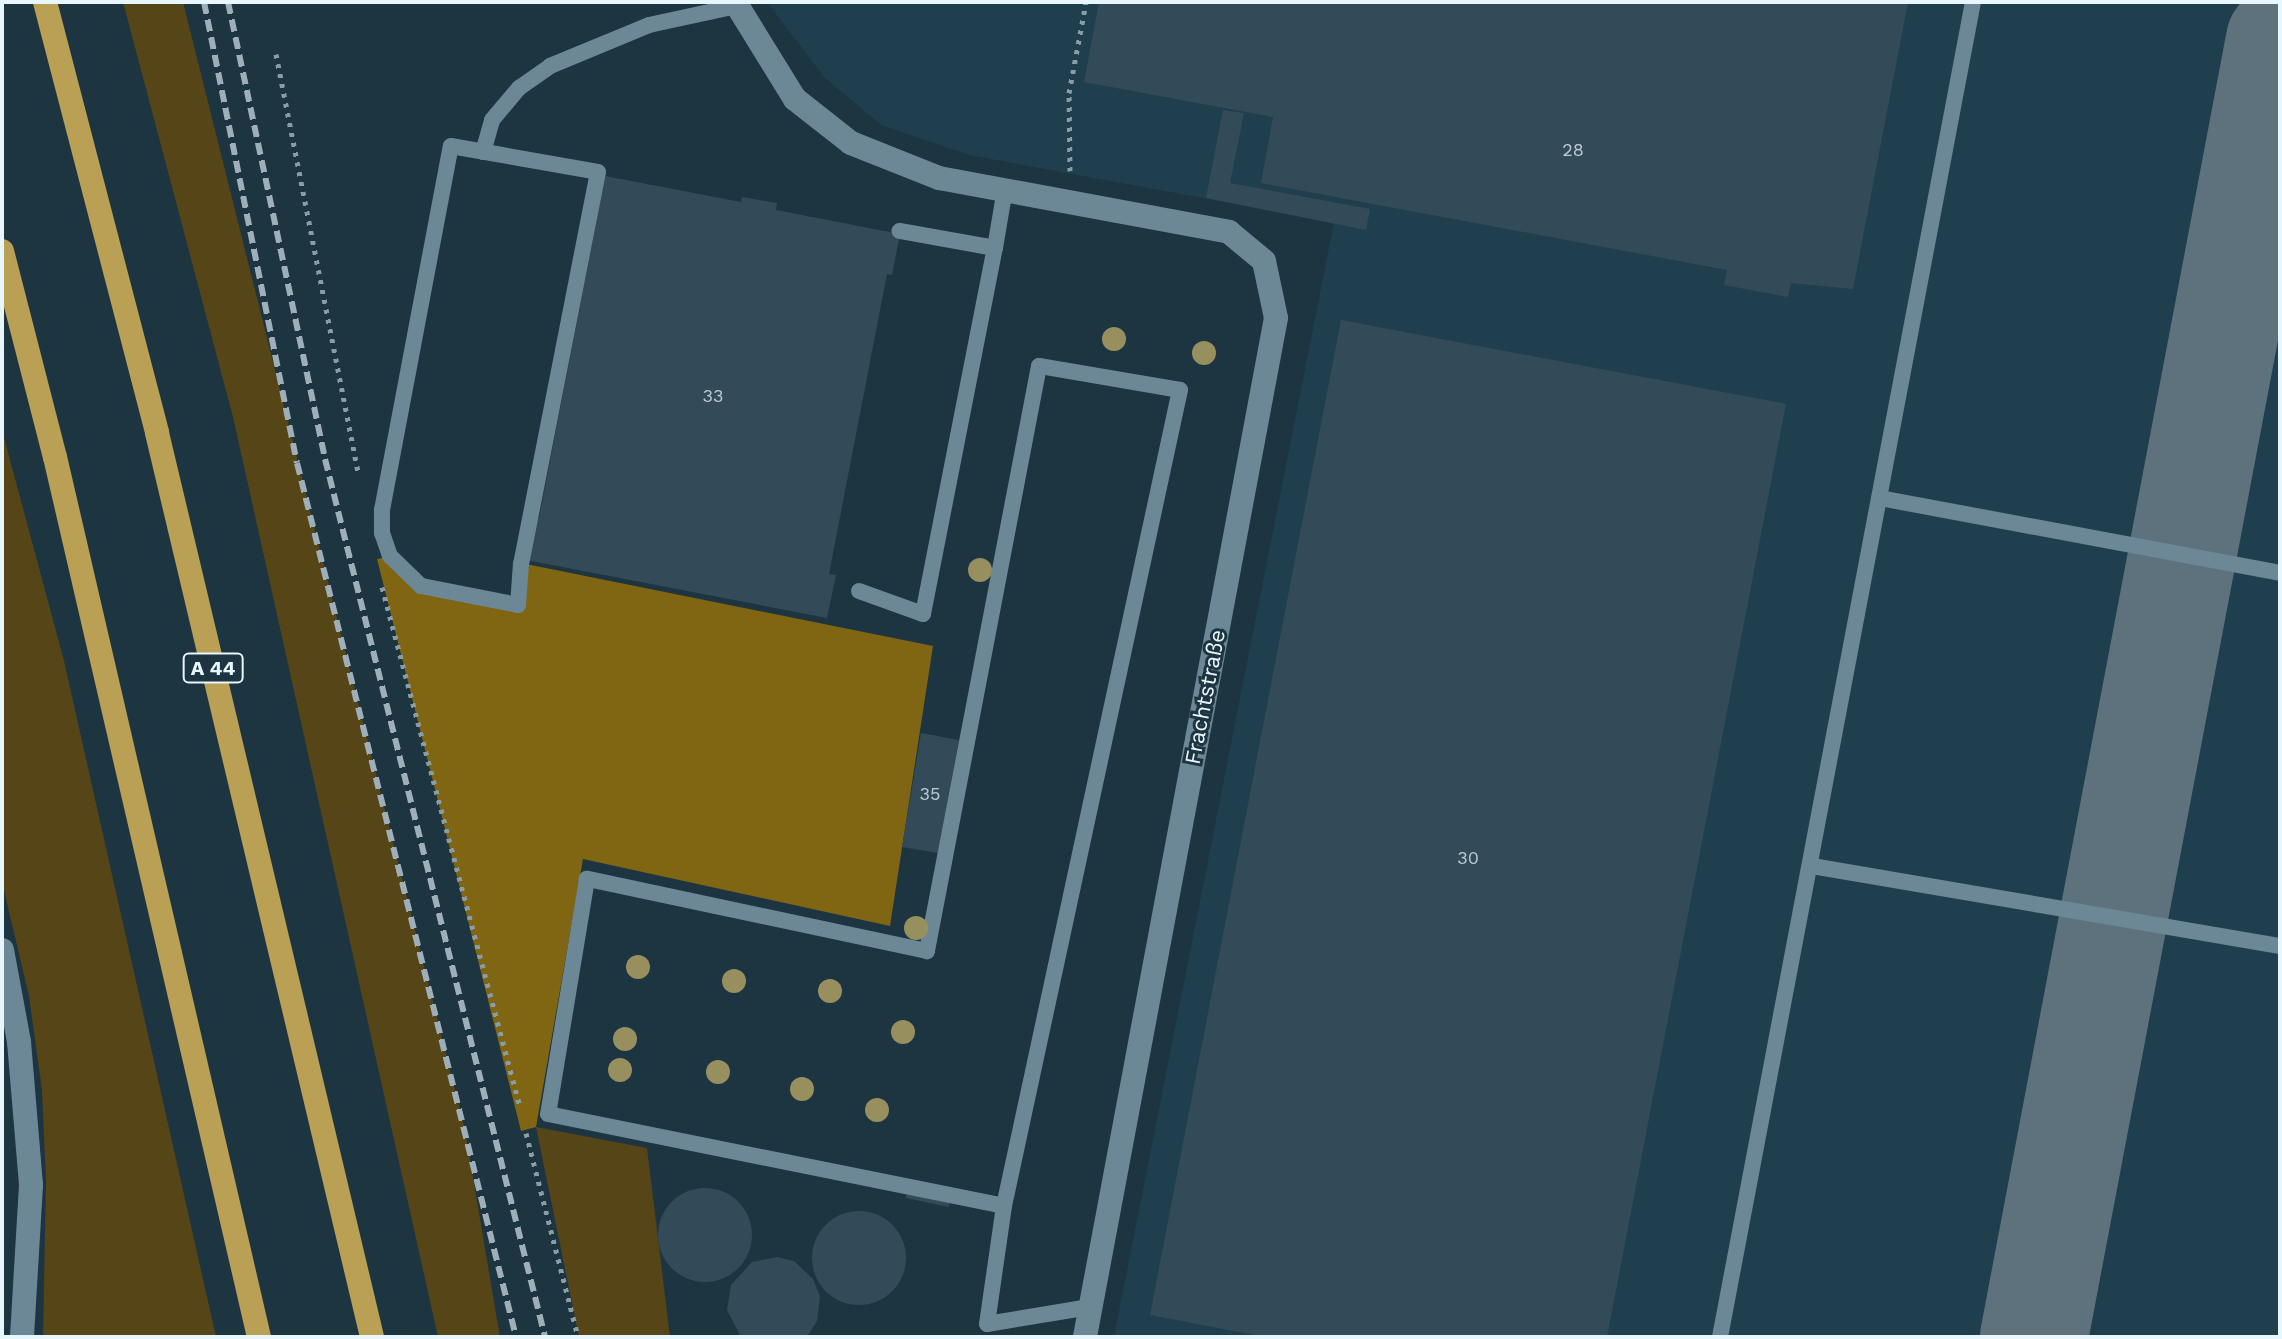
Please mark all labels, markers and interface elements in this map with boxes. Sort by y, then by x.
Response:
house number: 28 [1562,139,1584,161]
house number: 33 [703,385,723,407]
street label: Frachtstraße [1179,627,1231,767]
road number: A 44 [181,652,245,684]
house number: 35 [920,783,940,805]
house number: 30 [1457,847,1479,869]

